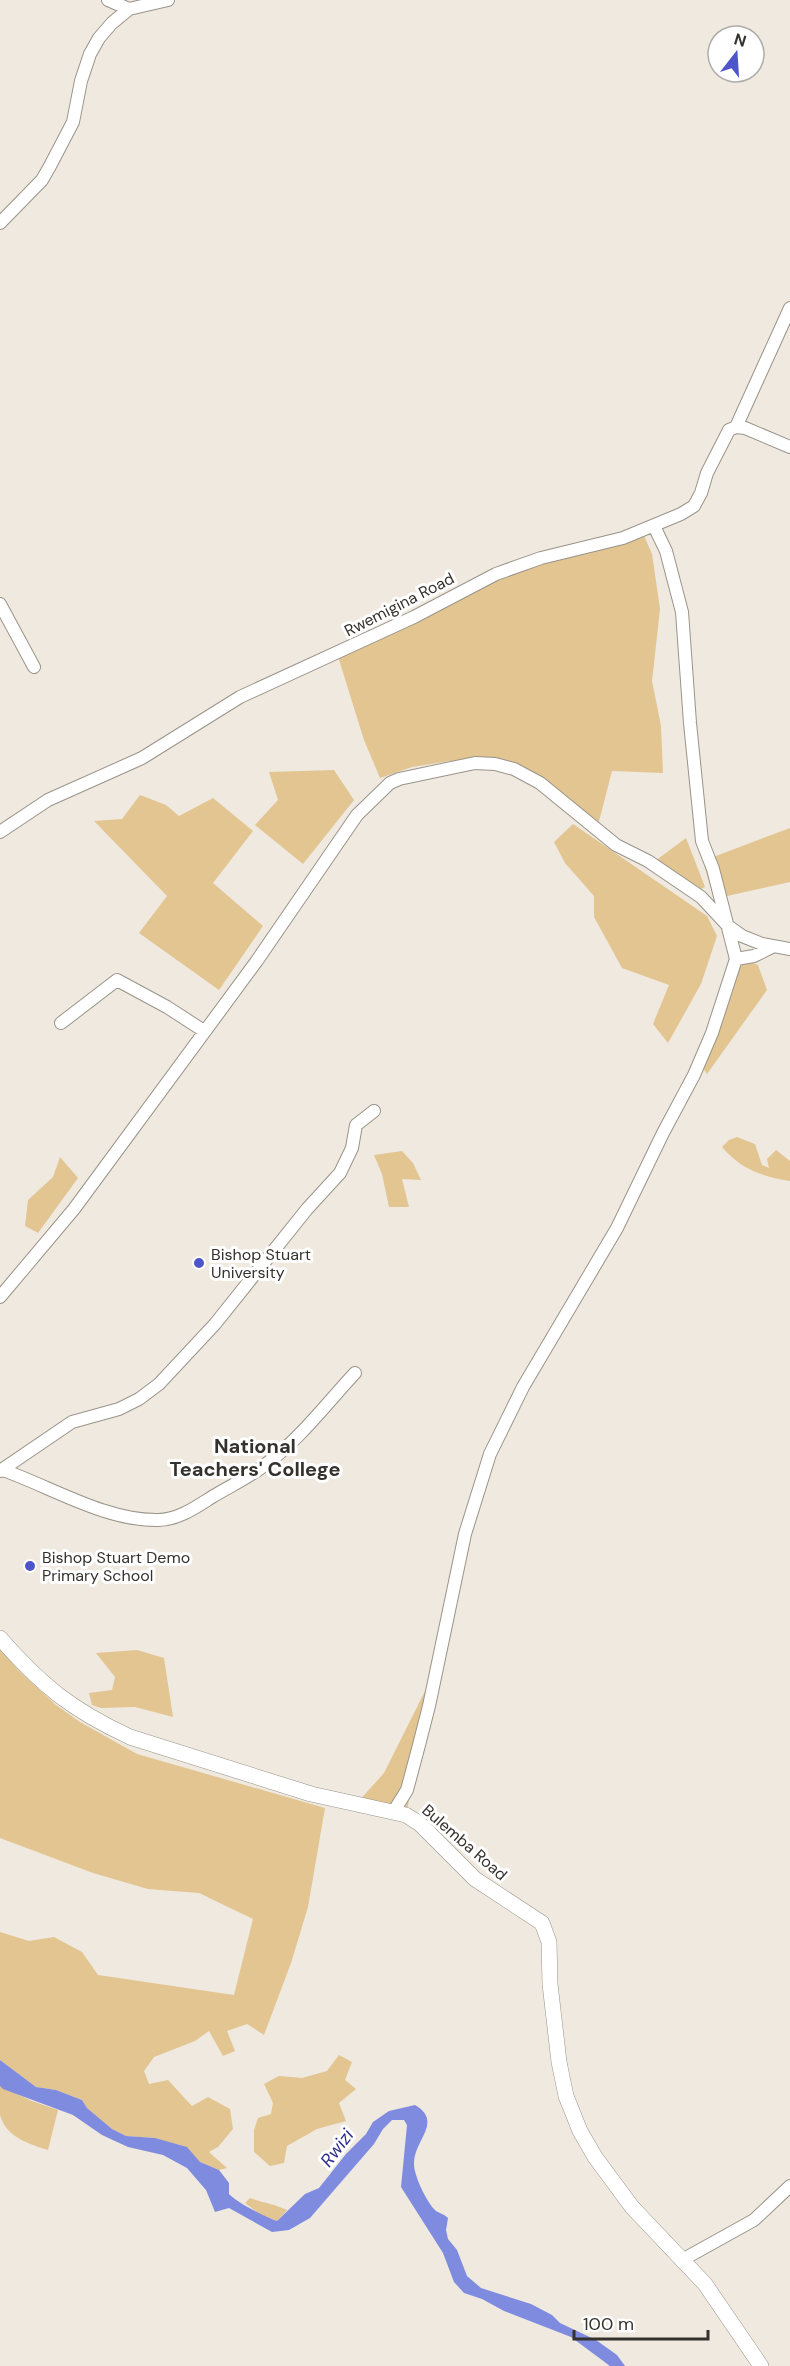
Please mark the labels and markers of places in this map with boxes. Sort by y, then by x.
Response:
place label: Bishop Stuart University [211,1244,311,1283]
marker: Bishop Stuart University [192,1256,206,1270]
place label: Bishop Stuart Demo Primary School [42,1547,190,1586]
marker: Bishop Stuart Demo Primary School [23,1559,37,1573]

